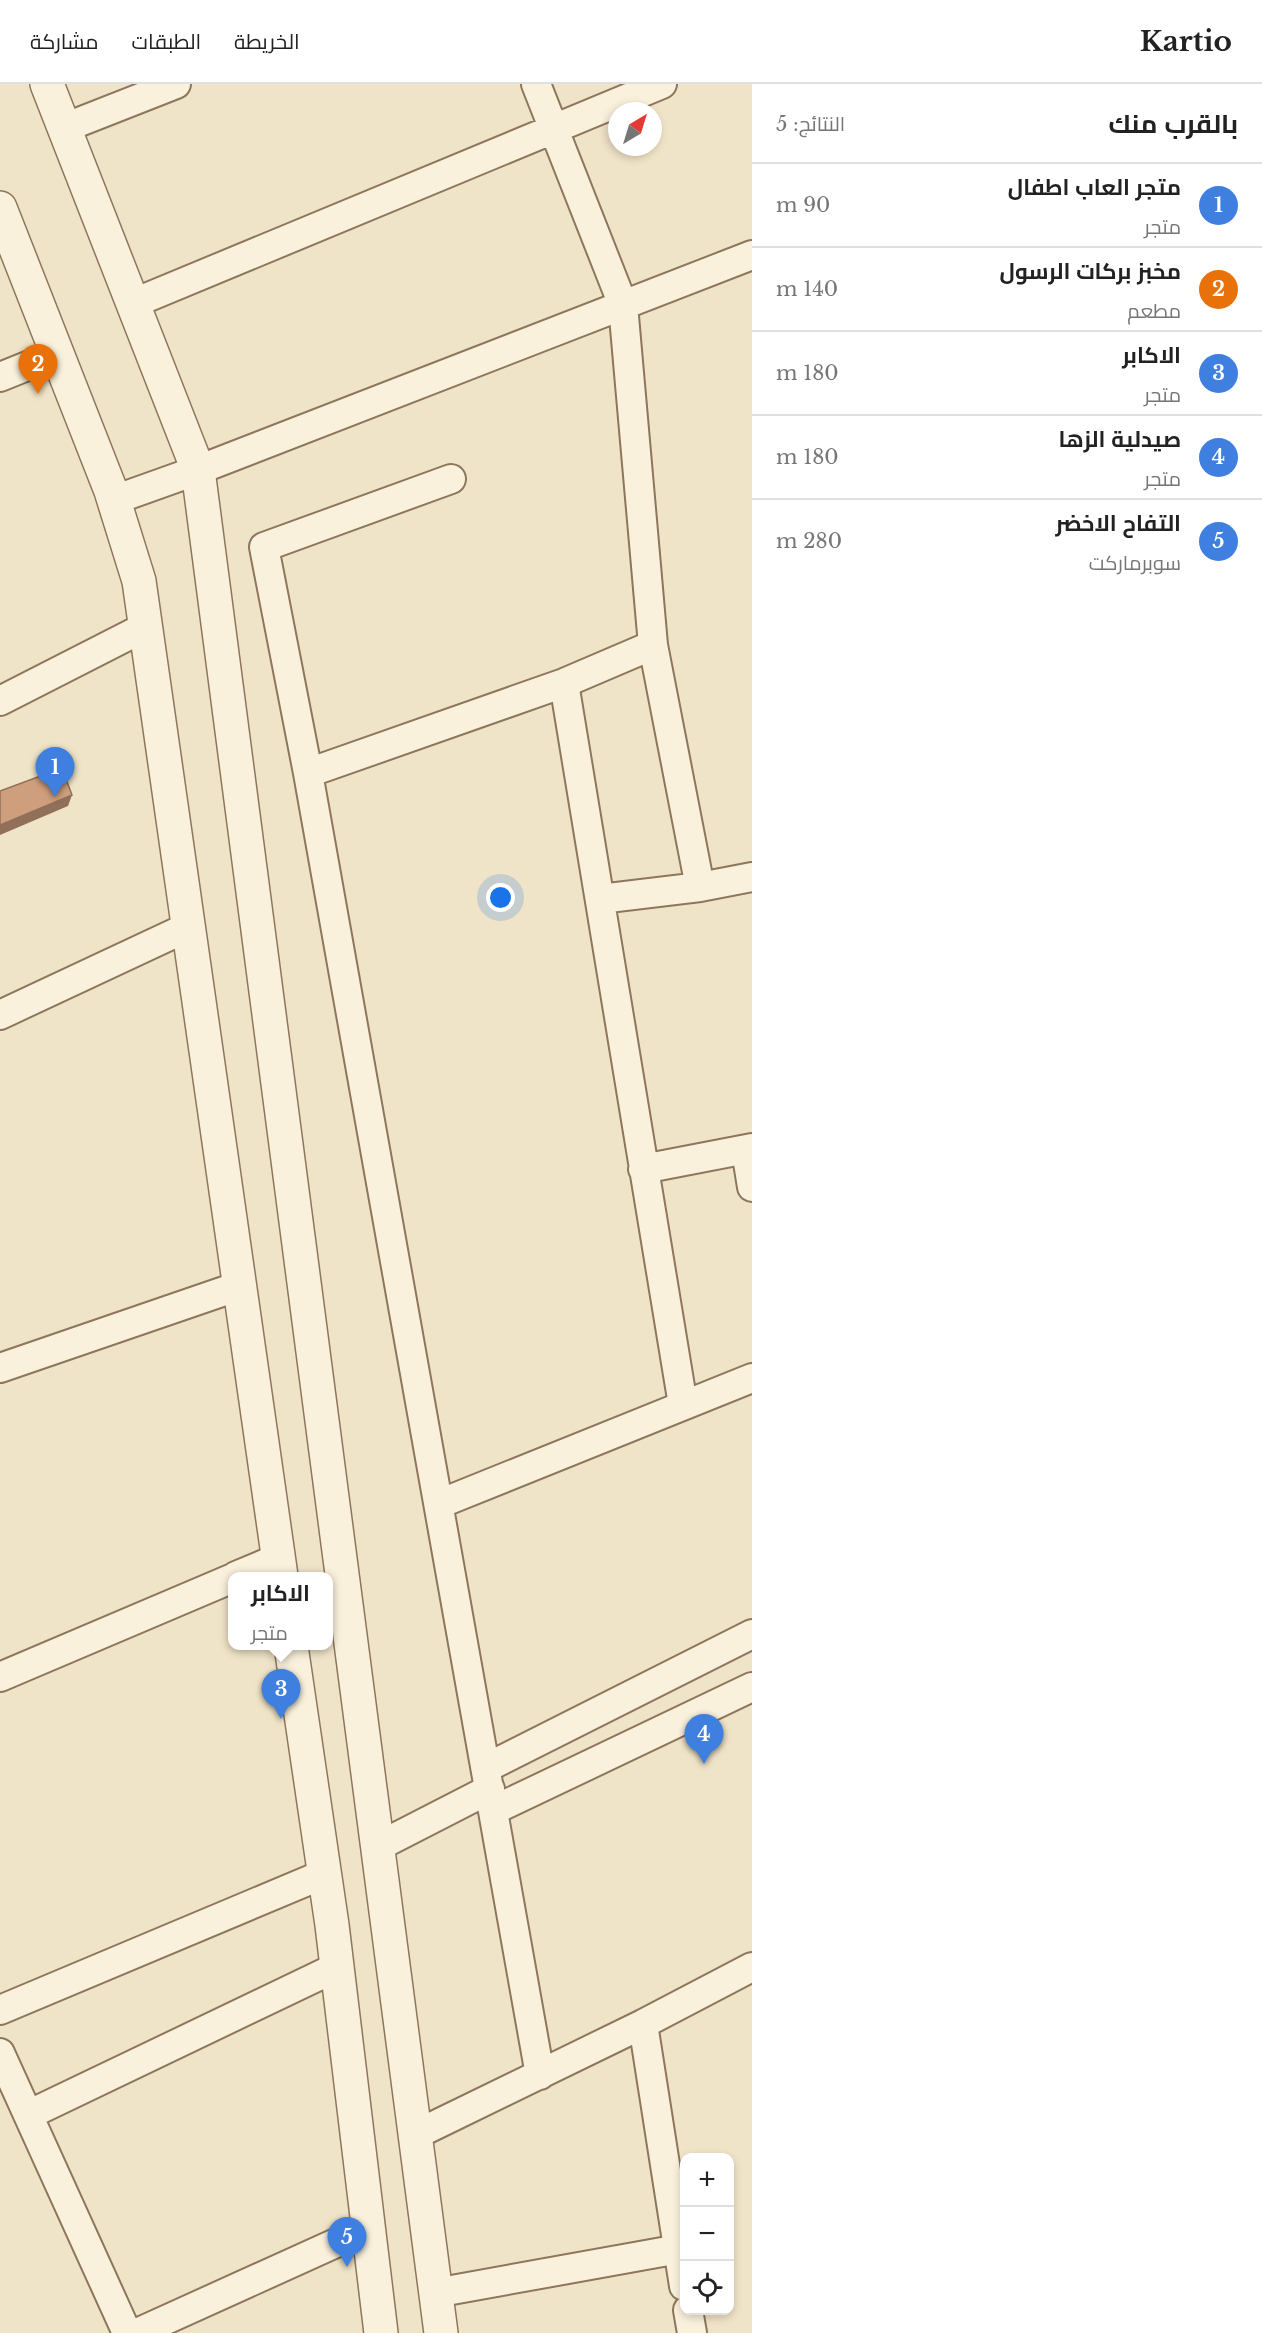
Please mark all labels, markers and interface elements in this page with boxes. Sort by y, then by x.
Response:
text: Kartio [1140,24,1232,59]
text: مشاركة [30,29,99,55]
text: الطبقات [132,29,201,55]
text: الخريطة [234,29,300,55]
north arrow [608,102,662,156]
text: بالقرب منك [1108,108,1238,140]
text: النتائج: 5 [776,112,845,136]
text: متجر العاب اطفال [1008,174,1181,201]
text: 90 m [776,193,830,217]
text: 1 [1214,193,1223,217]
text: متجر [1144,215,1181,239]
text: مخبز بركات الرسول [1000,258,1181,285]
text: 140 m [776,277,838,301]
text: 2 [1212,277,1225,301]
text: مطعم [1127,299,1181,323]
text: الاكابر [1122,342,1181,369]
pin: 2 [18,344,57,394]
text: 180 m [776,361,839,385]
text: 3 [1212,361,1225,385]
text: متجر [1144,383,1181,407]
text: صيدلية الزها [1059,426,1181,453]
text: 180 m [776,445,839,469]
text: 4 [1212,445,1225,469]
text: متجر [1144,467,1181,491]
text: التفاح الاخضر [1056,510,1181,537]
text: 280 m [776,529,842,553]
text: 5 [1213,529,1224,553]
text: سوبرماركت [1089,551,1181,575]
pin: 1 [36,748,74,797]
your location [486,883,515,912]
popup [228,1572,333,1650]
text: الاكابر [251,1580,310,1607]
text: متجر [251,1621,288,1645]
pin: 3 [262,1670,300,1719]
pin: 4 [684,1714,724,1764]
map controls [680,2153,734,2315]
button: + [680,2153,734,2207]
button: − [680,2207,734,2261]
pin: 5 [328,2218,366,2267]
button: locate [680,2261,734,2315]

